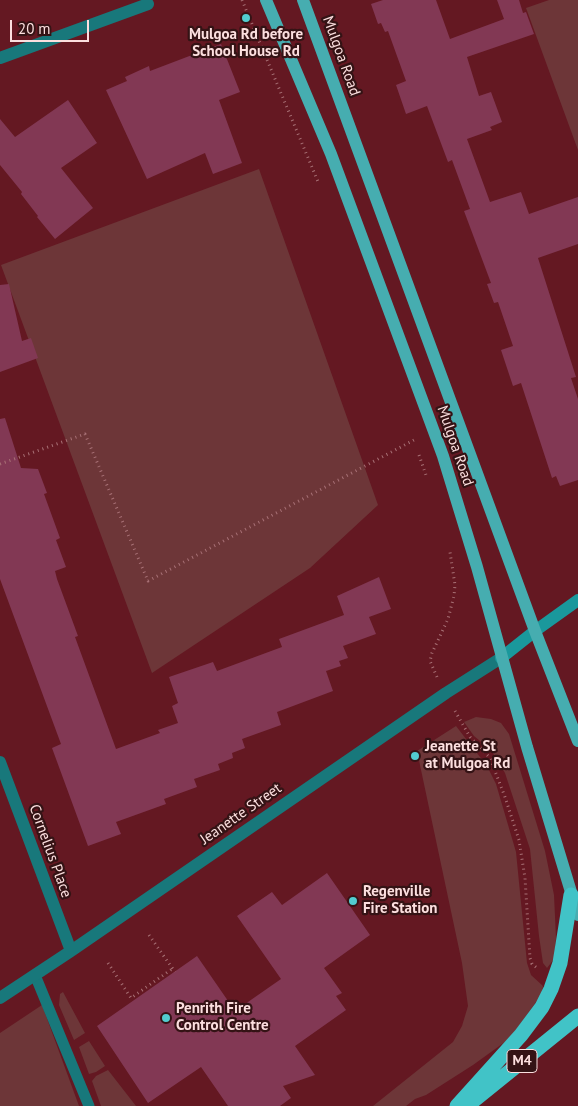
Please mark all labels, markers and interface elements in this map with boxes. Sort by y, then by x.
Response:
scale bar [12,10,91,42]
marker: Mulgoa Rd before School House Rd [240,12,252,24]
street label: Mulgoa Road [318,14,364,98]
text: 20 m [18,19,51,38]
place label: Mulgoa Rd before School House Rd [189,26,303,61]
street label: Mulgoa Road [433,404,477,488]
place label: Jeanette St at Mulgoa Rd [425,738,510,773]
marker: Jeanette St at Mulgoa Rd [409,750,421,762]
street label: Jeanette Street [197,779,285,849]
street label: Cornelius Place [25,802,75,900]
place label: Regenville Fire Station [363,883,437,918]
marker: Regenville Fire Station [347,895,359,907]
place label: Penrith Fire Control Centre [176,1000,269,1035]
marker: Penrith Fire Control Centre [160,1012,172,1024]
road number: M4 [507,1050,537,1072]

